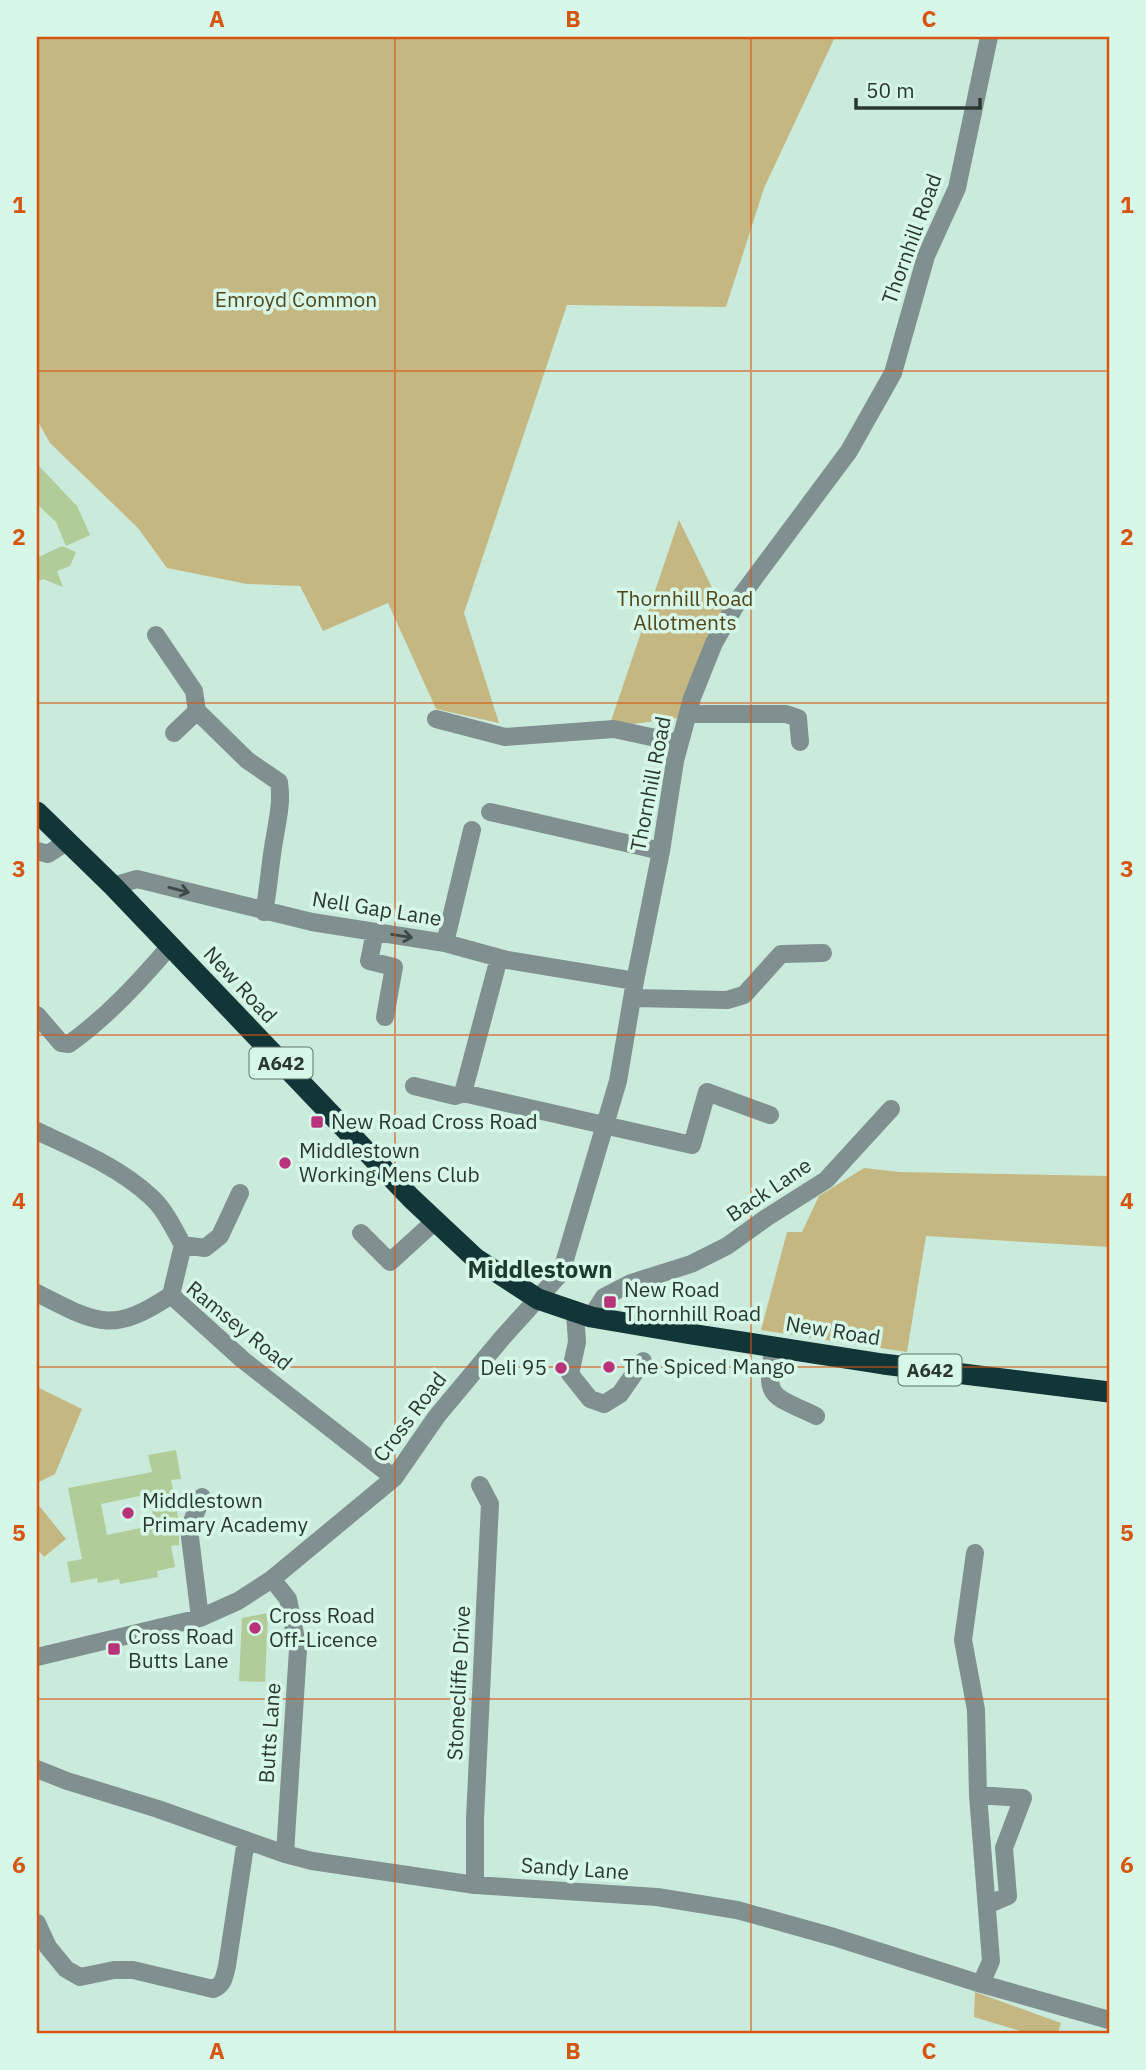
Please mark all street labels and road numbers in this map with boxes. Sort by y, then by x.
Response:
street label: Thornhill Road [874,169,948,308]
street label: Thornhill Road [623,714,677,854]
street label: Nell Gap Lane [310,884,444,932]
street label: New Road [198,940,284,1029]
road number: A642 [250,1048,312,1078]
street label: Back Lane [721,1151,816,1228]
street label: Ramsey Road [181,1274,298,1376]
street label: New Road [784,1309,883,1351]
road number: A642 [898,1354,962,1386]
street label: Cross Road [366,1366,452,1467]
street label: Stonecliffe Drive [440,1605,476,1761]
street label: Butts Lane [252,1682,286,1784]
street label: Sandy Lane [520,1850,630,1886]

